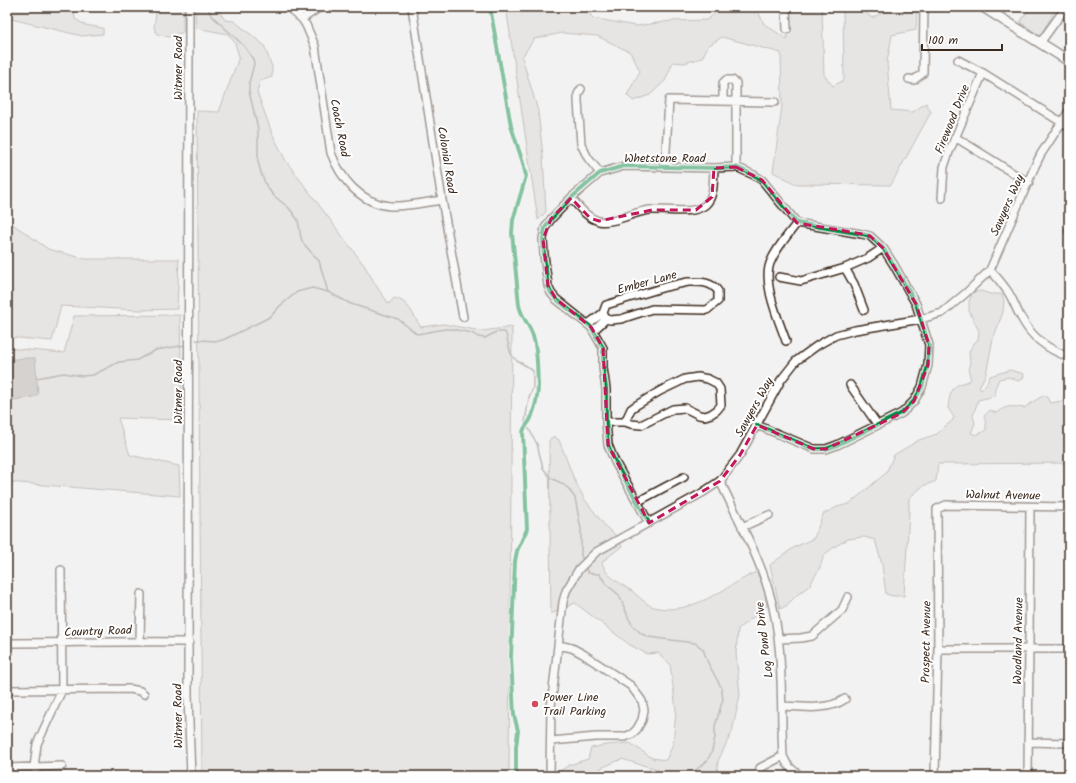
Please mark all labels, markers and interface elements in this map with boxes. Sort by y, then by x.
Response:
scale bar [922,26,1002,52]
text: 100 m [928,31,959,50]
street label: Witmer Road [169,35,188,100]
street label: Firewood Drive [930,81,975,157]
street label: Coach Road [325,97,355,160]
street label: Colonial Road [432,125,461,196]
street label: Whetstone Road [624,149,707,168]
street label: Sawyers Way [985,171,1030,239]
street label: Ember Lane [615,265,680,300]
street label: Witmer Road [169,359,188,424]
street label: Sawyers Way [730,374,779,441]
street label: Walnut Avenue [965,485,1041,506]
street label: Woodland Avenue [1008,597,1029,685]
street label: Log Pond Drive [750,600,779,679]
street label: Prospect Avenue [916,600,937,683]
street label: Country Road [64,621,133,642]
street label: Witmer Road [168,682,189,748]
place label: Power Line Trail Parking [543,688,607,721]
marker: Power Line Trail Parking [530,699,540,709]

